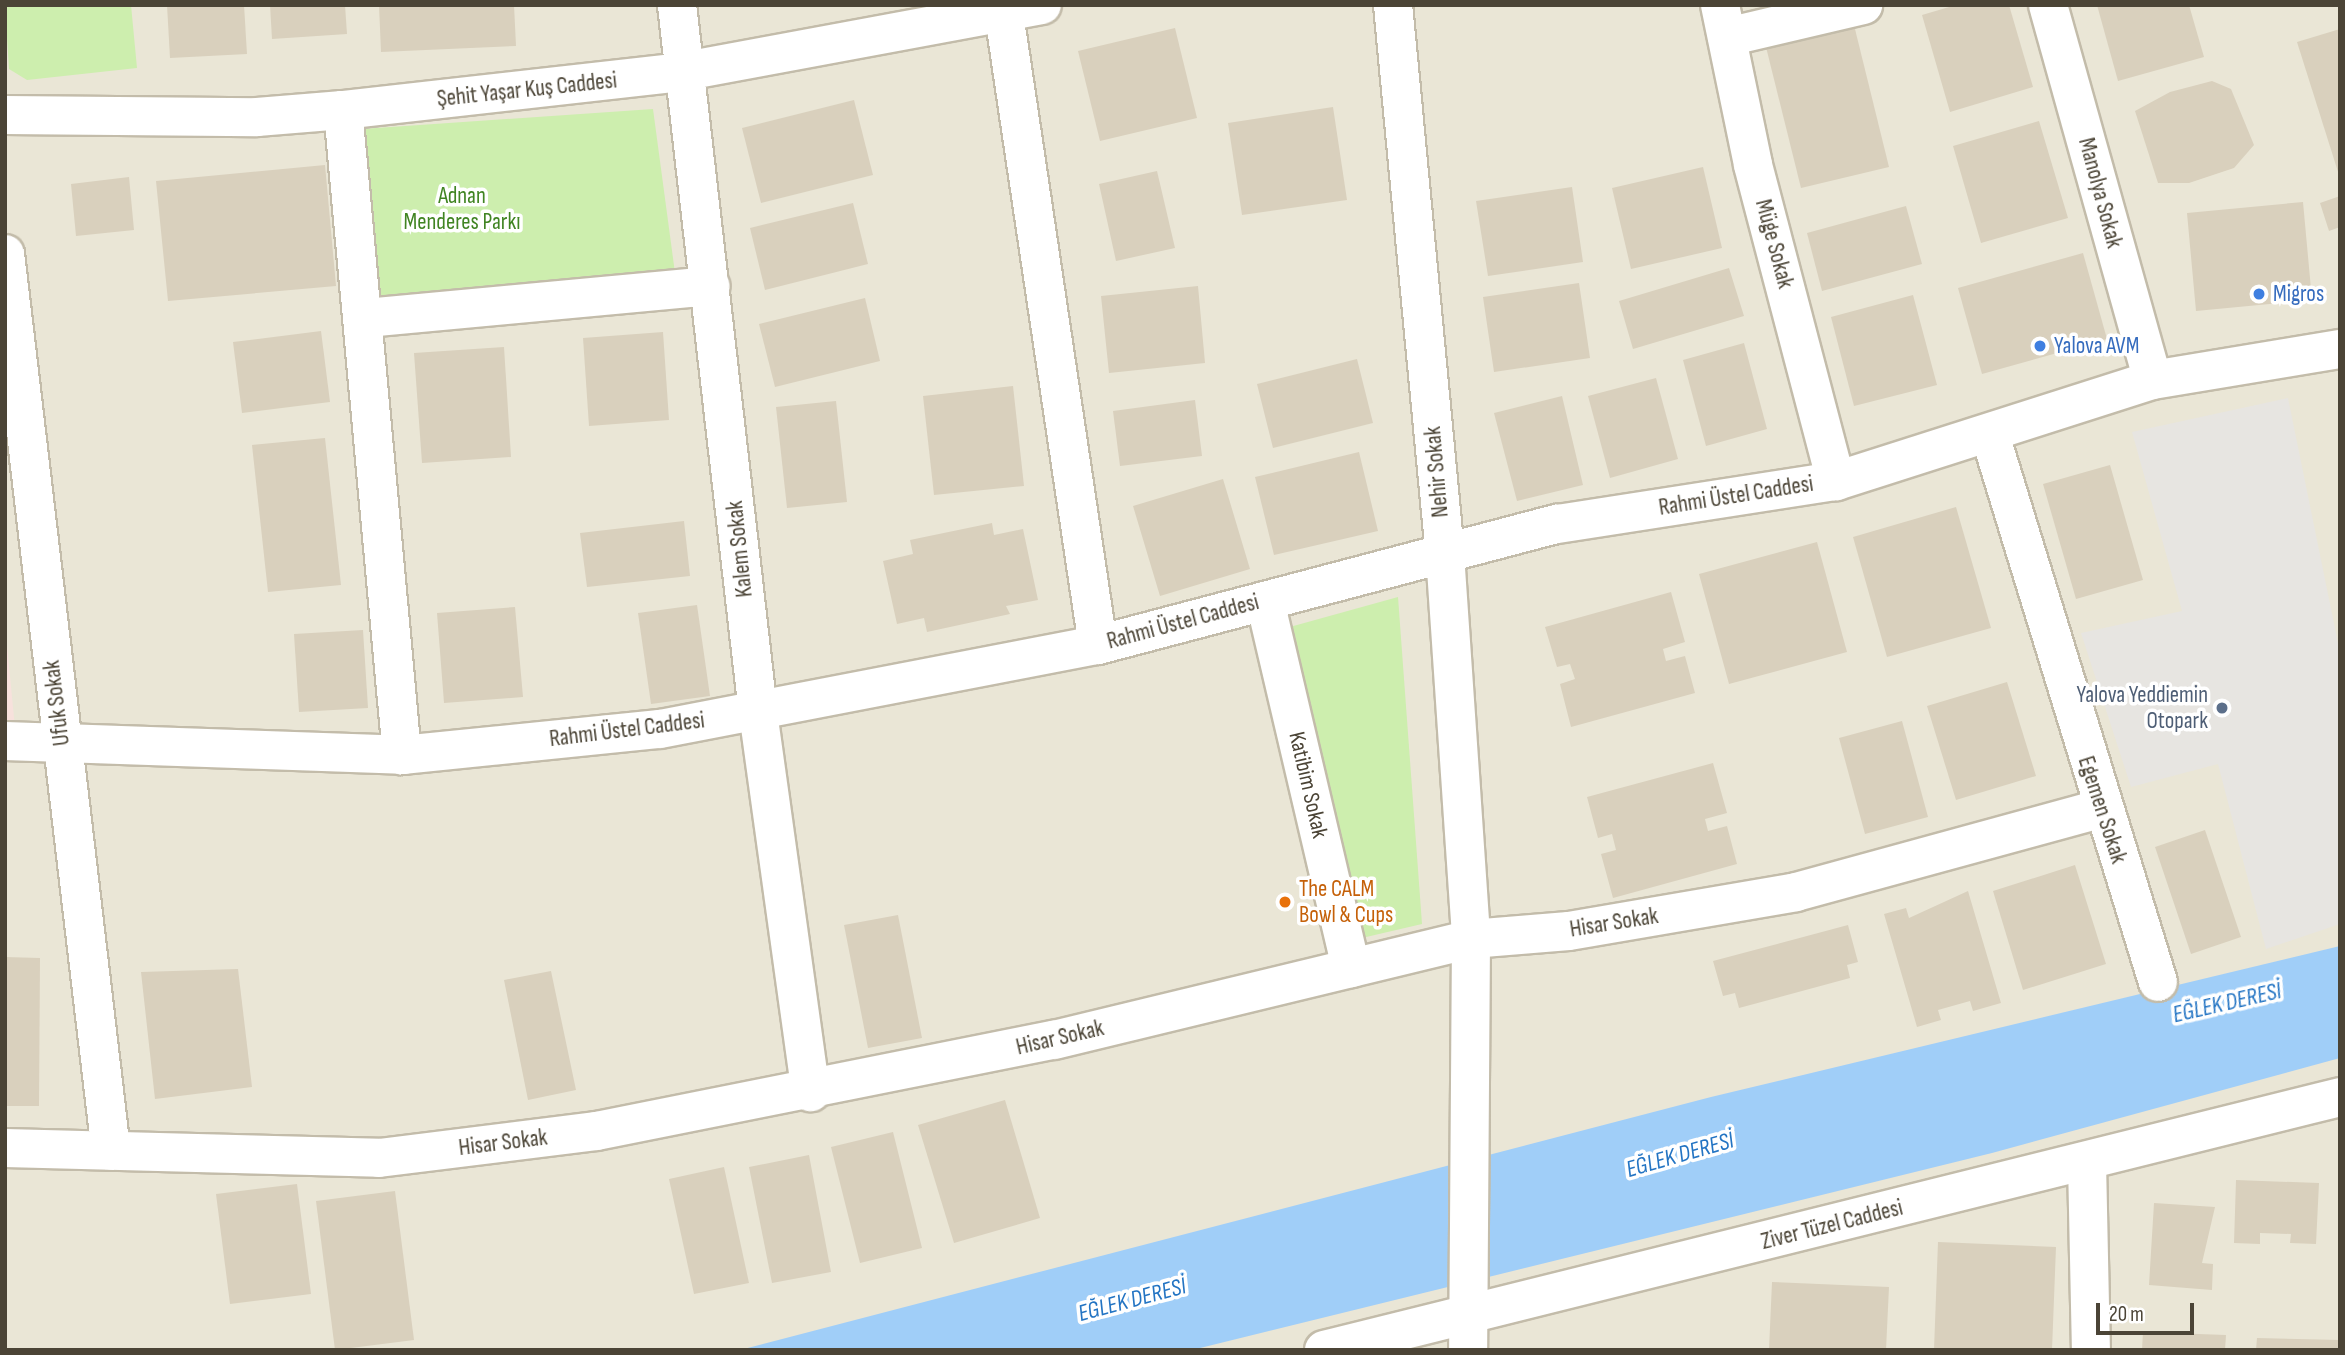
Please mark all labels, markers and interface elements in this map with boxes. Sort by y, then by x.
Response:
street label: Şehit Yaşar Kuş Caddesi [436,67,618,113]
street label: Manolya Sokak [2072,135,2128,251]
park label: Adnan Menderes Parkı [404,182,520,236]
street label: Müge Sokak [1749,196,1799,292]
place label: Migros [2273,280,2324,308]
marker: Migros [2251,286,2267,302]
place label: Yalova AVM [2054,332,2139,360]
marker: Yalova AVM [2032,338,2048,354]
street label: Nehir Sokak [1419,425,1455,519]
street label: Rahmi Üstel Caddesi [1657,470,1815,522]
street label: Kalem Sokak [721,499,759,599]
street label: Rahmi Üstel Caddesi [1104,588,1262,656]
street label: Ufuk Sokak [38,659,76,747]
place label: Yalova Yeddiemin Otopark [2077,681,2208,735]
marker: Yalova Yeddiemin Otopark [2214,700,2230,716]
street label: Rahmi Üstel Caddesi [548,707,706,753]
street label: Katibim Sokak [1282,729,1334,841]
street label: Egemen Sokak [2072,753,2132,867]
place label: The CALM Bowl & Cups [1299,875,1393,929]
marker: The CALM Bowl & Cups [1277,894,1293,910]
street label: Hisar Sokak [1568,902,1660,944]
water label: EĞLEK DERESİ [2170,977,2284,1029]
street label: Hisar Sokak [1014,1015,1106,1061]
street label: Hisar Sokak [457,1124,549,1162]
water label: EĞLEK DERESİ [1623,1126,1737,1184]
street label: Ziver Tüzel Caddesi [1758,1194,1906,1256]
water label: EĞLEK DERESİ [1075,1272,1189,1328]
scale bar [2100,1288,2198,1332]
text: 20 m [2109,1302,2144,1327]

